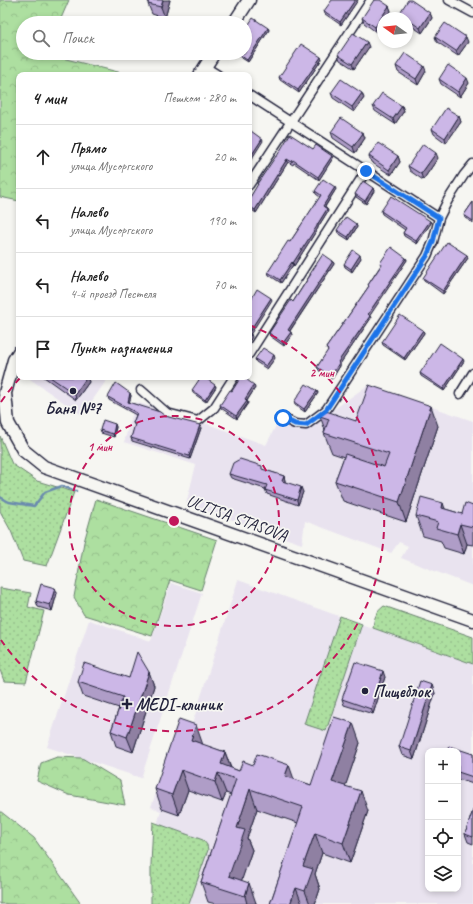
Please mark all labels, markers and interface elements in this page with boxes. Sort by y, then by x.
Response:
north arrow [377,12,413,48]
search box [16,16,252,60]
icon: search [30,27,52,49]
text: Поиск [62,29,94,48]
text: 4 мин [32,88,67,109]
text: Пешком · 280 m [163,90,236,106]
text: Прямо [70,139,106,158]
icon: ahead [32,146,54,168]
text: 20 m [214,149,236,165]
text: улица Мусоргского [70,158,152,174]
route end [357,162,375,180]
text: Налево [70,203,108,222]
icon: left [32,210,54,232]
text: 190 m [208,213,236,229]
text: улица Мусоргского [70,222,152,238]
text: Налево [70,267,108,286]
icon: left [32,274,54,296]
text: 70 m [214,277,236,293]
text: 4-й проезд Пестеля [70,286,156,302]
icon: arrive [32,338,54,360]
text: Пункт назначения [70,339,172,358]
text: 2 мин [310,365,335,381]
marker: Баня №7 [68,386,78,396]
place label: Баня №7 [45,398,103,419]
route start [274,409,292,427]
text: 1 мин [88,439,113,455]
street label: ULITSA STASOVA [183,490,291,546]
centre of rings [167,514,181,528]
place label: Пищеблок [373,681,432,702]
marker: Пищеблок [360,686,370,696]
place label: MEDI-клиник [136,694,224,715]
marker: MEDI-клиник [121,698,133,710]
map controls [425,748,461,892]
button: + [425,748,461,784]
button: − [425,784,461,820]
button: locate [425,820,461,856]
button: layers [425,856,461,892]

